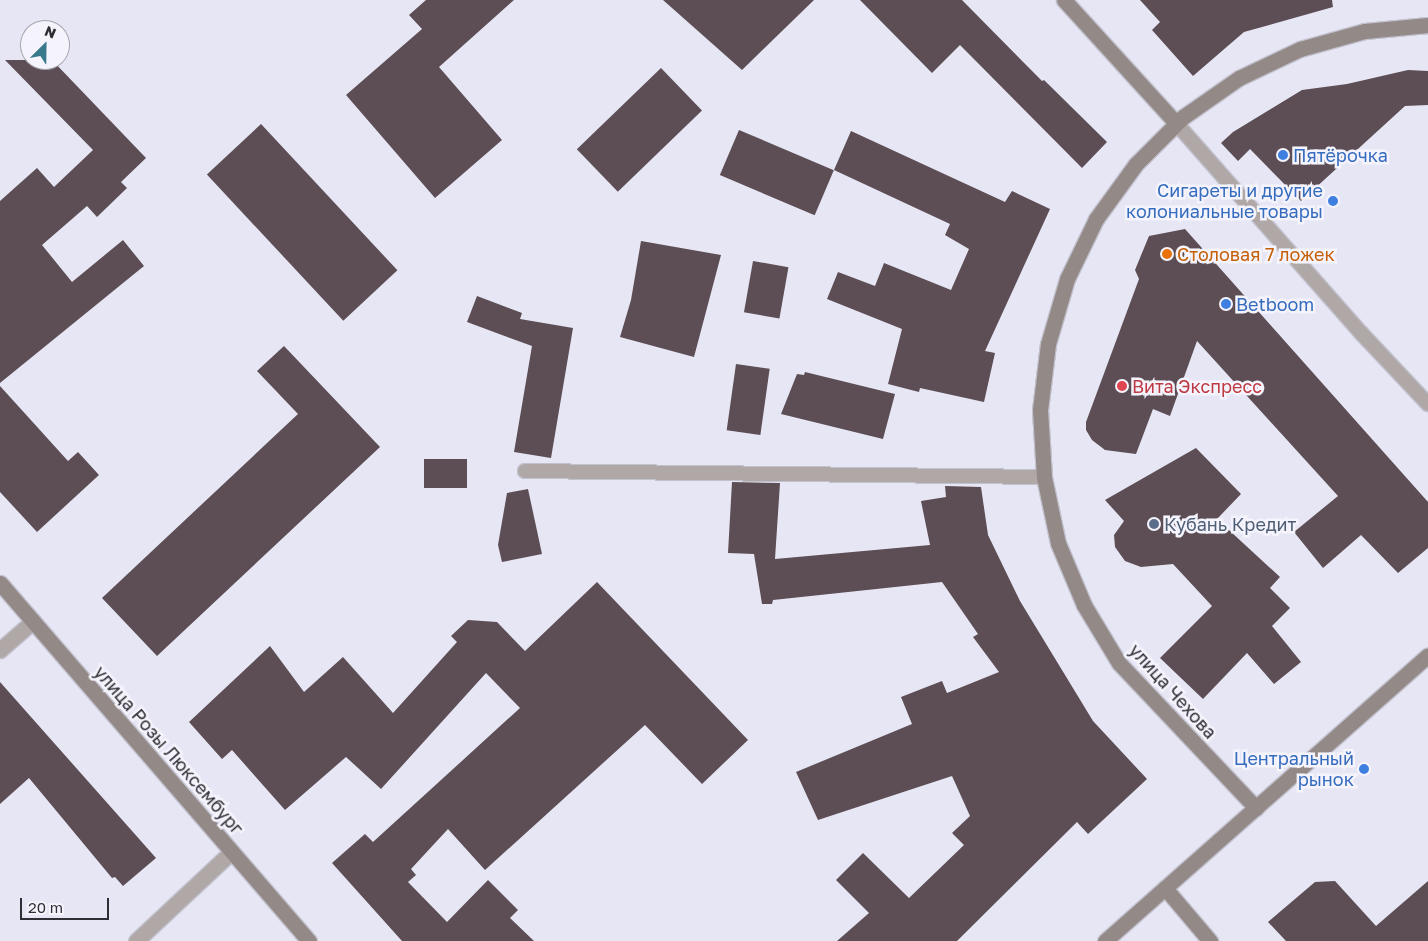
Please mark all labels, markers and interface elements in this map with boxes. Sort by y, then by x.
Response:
north arrow [20,20,70,70]
text: N [42,22,59,42]
place label: Пятёрочка [1293,144,1388,166]
marker: Пятёрочка [1277,149,1289,161]
place label: Сигареты и другие колониальные товары [1126,180,1323,222]
marker: Сигареты и другие колониальные товары [1327,195,1339,207]
place label: Столовая 7 ложек [1177,243,1335,265]
marker: Столовая 7 ложек [1161,248,1173,260]
place label: Betboom [1236,293,1314,315]
marker: Betboom [1220,298,1232,310]
place label: Вита Экспресс [1132,375,1262,397]
marker: Вита Экспресс [1116,380,1128,392]
place label: Кубань Кредит [1164,513,1296,535]
marker: Кубань Кредит [1148,518,1160,530]
street label: улица Чехова [1125,639,1221,743]
street label: улица Розы Люксембург [90,661,248,839]
place label: Центральный рынок [1234,748,1354,791]
marker: Центральный рынок [1358,763,1370,775]
scale bar [22,888,111,920]
text: 20 m [28,898,63,916]

